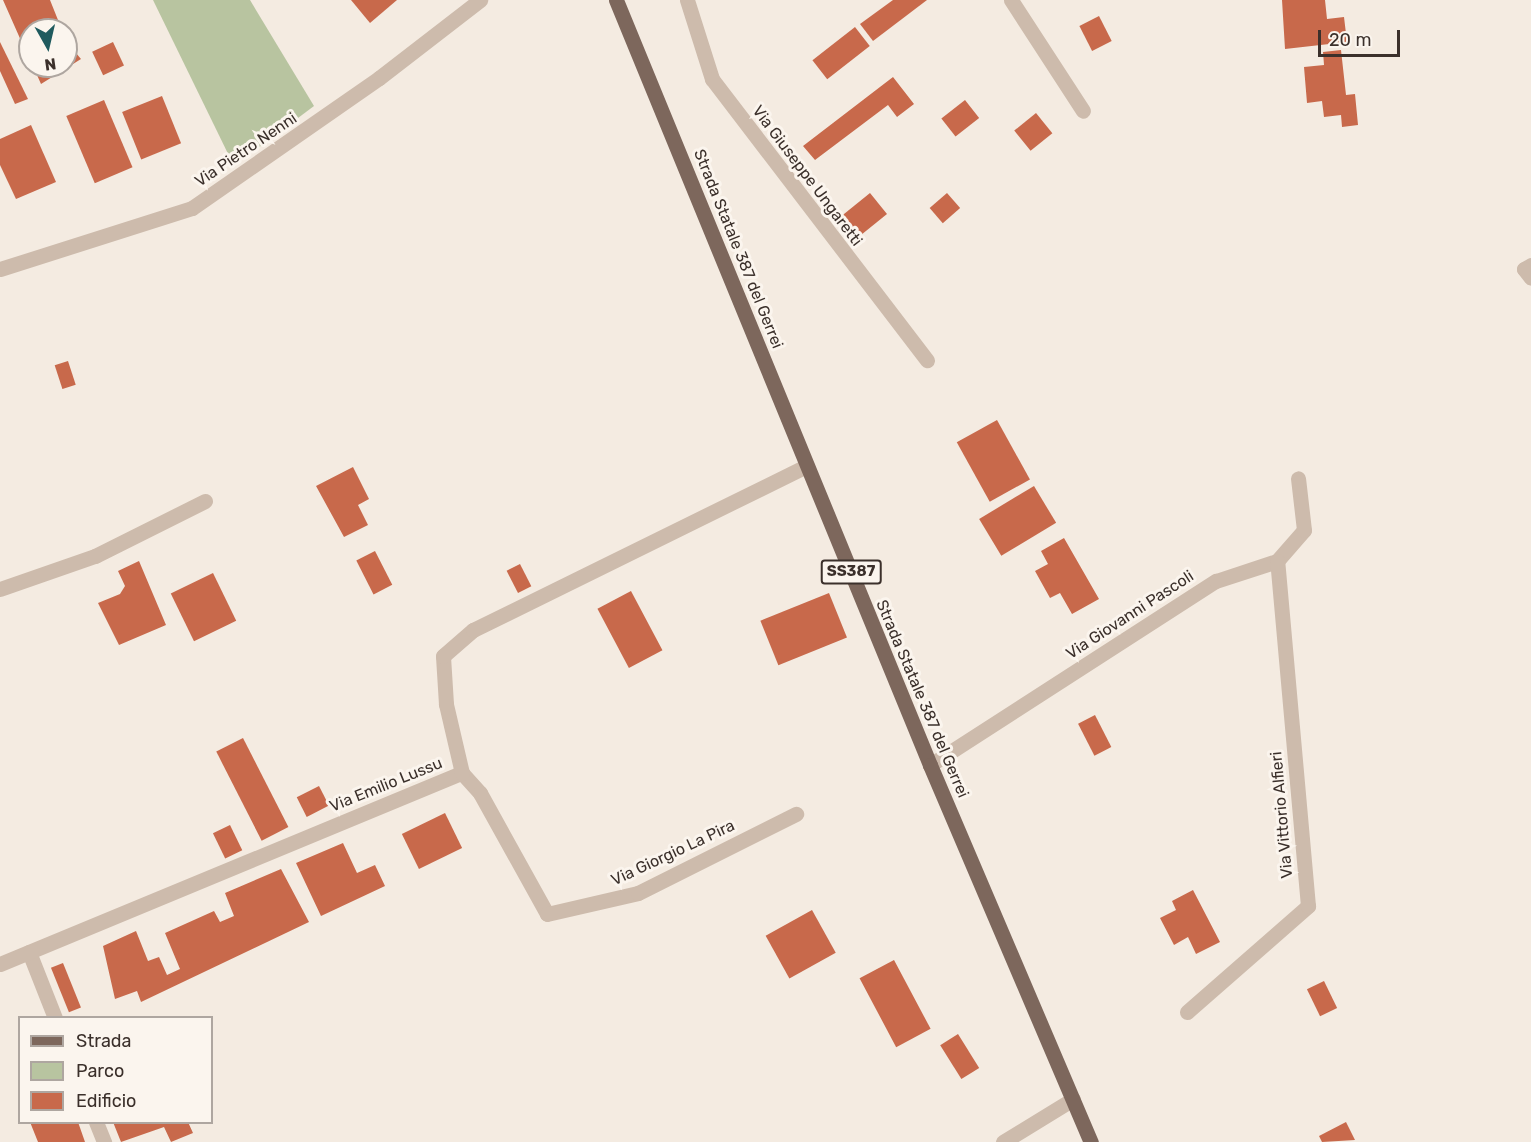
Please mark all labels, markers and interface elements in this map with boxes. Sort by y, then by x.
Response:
north arrow [18,18,78,78]
scale bar [1321,18,1404,56]
text: 20 m [1329,29,1371,51]
text: N [43,54,57,75]
street label: Via Giuseppe Ungaretti [748,102,866,250]
street label: Via Pietro Nenni [191,109,301,191]
street label: Strada Statale 387 del Gerrei [689,147,787,351]
road number: SS387 [820,560,882,584]
street label: Via Giovanni Pascoli [1063,567,1197,663]
street label: Strada Statale 387 del Gerrei [872,597,972,801]
street label: Via Vittorio Alfieri [1267,750,1297,880]
street label: Via Emilio Lussu [327,754,445,816]
street label: Via Giorgio La Pira [608,816,738,890]
legend [18,1016,213,1124]
text: Strada [76,1030,132,1052]
text: Parco [76,1060,124,1082]
text: Edificio [76,1090,136,1112]

